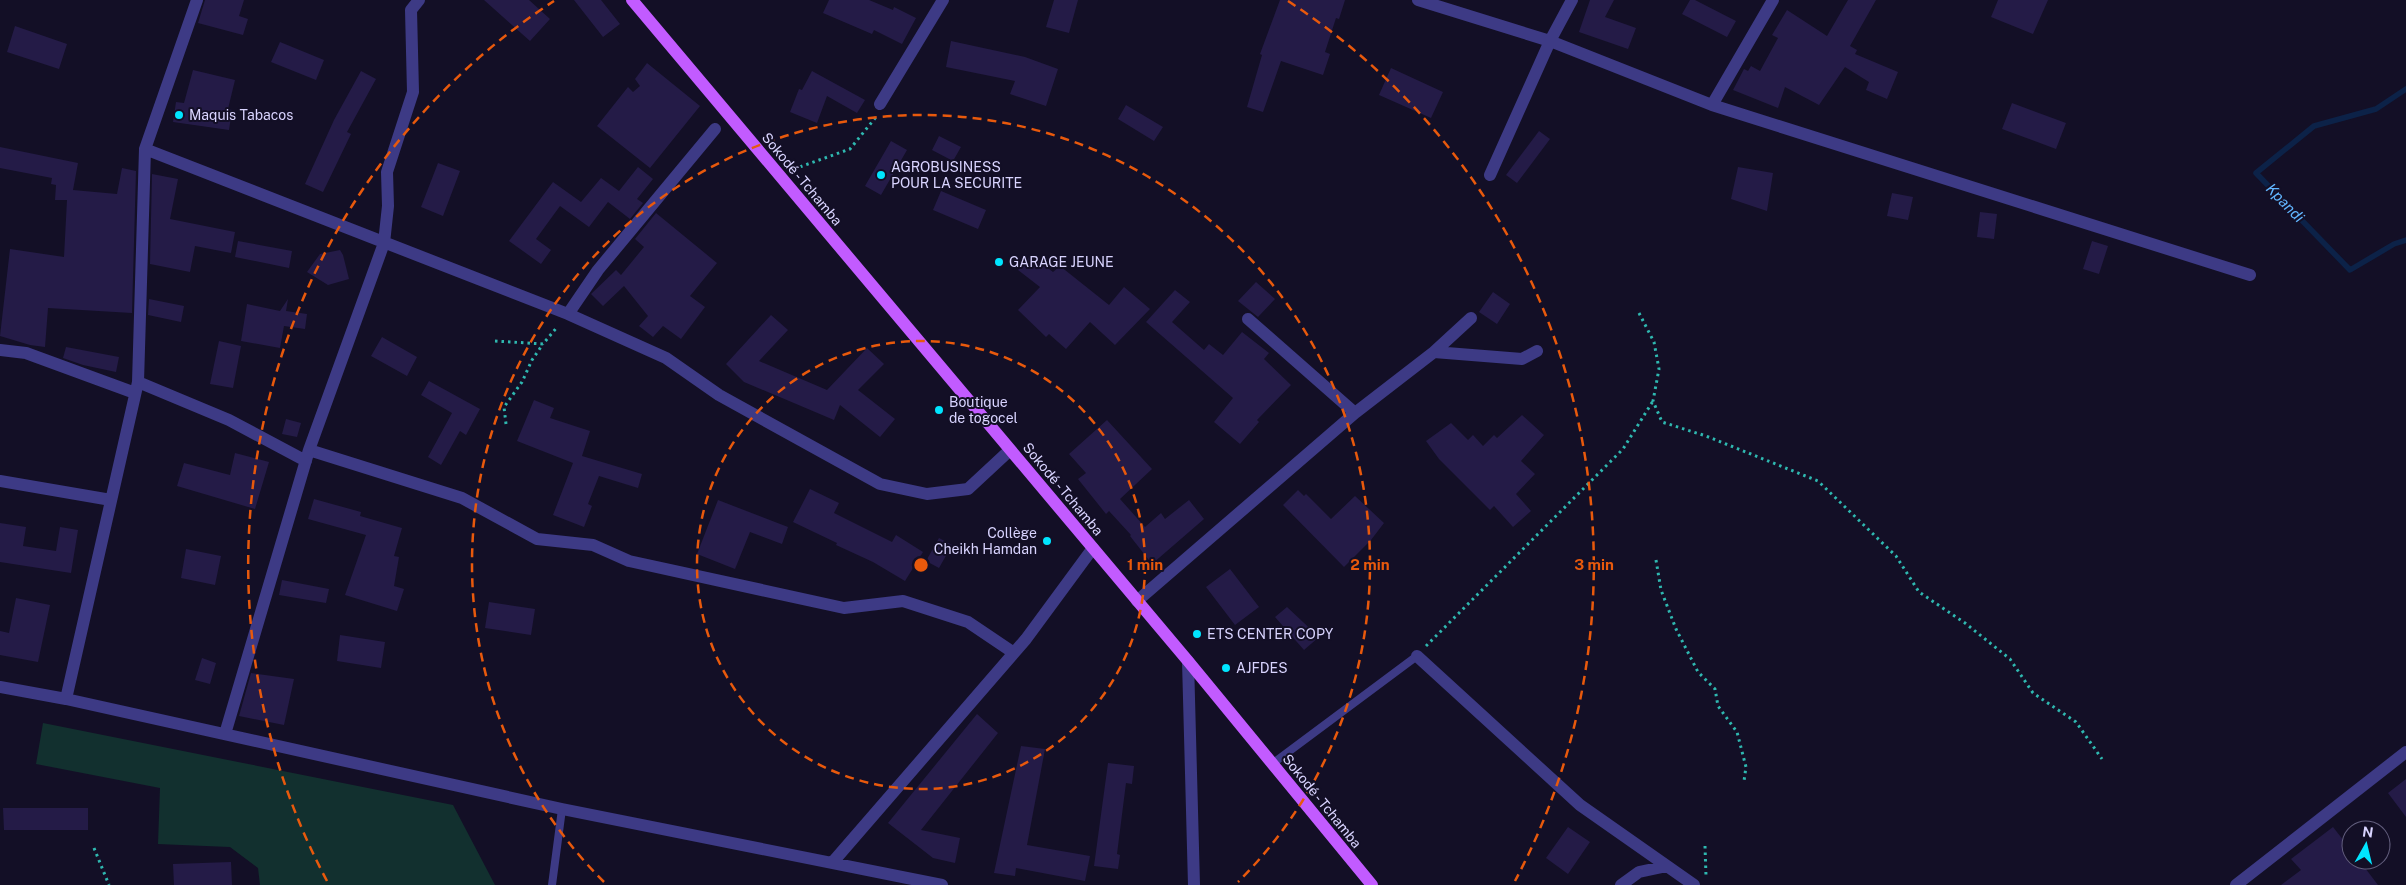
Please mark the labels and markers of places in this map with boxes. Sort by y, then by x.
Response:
place label: Maquis Tabacos [189,107,293,123]
marker: Maquis Tabacos [173,109,185,121]
place label: AGROBUSINESS POUR LA SECURITE [891,159,1022,191]
marker: AGROBUSINESS POUR LA SECURITE [875,169,887,181]
place label: GARAGE JEUNE [1009,254,1114,270]
marker: GARAGE JEUNE [993,256,1005,268]
place label: Boutique de togocel [949,394,1018,426]
marker: Boutique de togocel [933,404,945,416]
place label: Collège Cheikh Hamdan [934,525,1037,557]
marker: Collège Cheikh Hamdan [1041,535,1053,547]
centre of rings [912,556,930,574]
place label: ETS CENTER COPY [1207,626,1334,642]
marker: ETS CENTER COPY [1191,628,1203,640]
place label: AJFDES [1236,660,1288,676]
marker: AJFDES [1220,662,1232,674]

